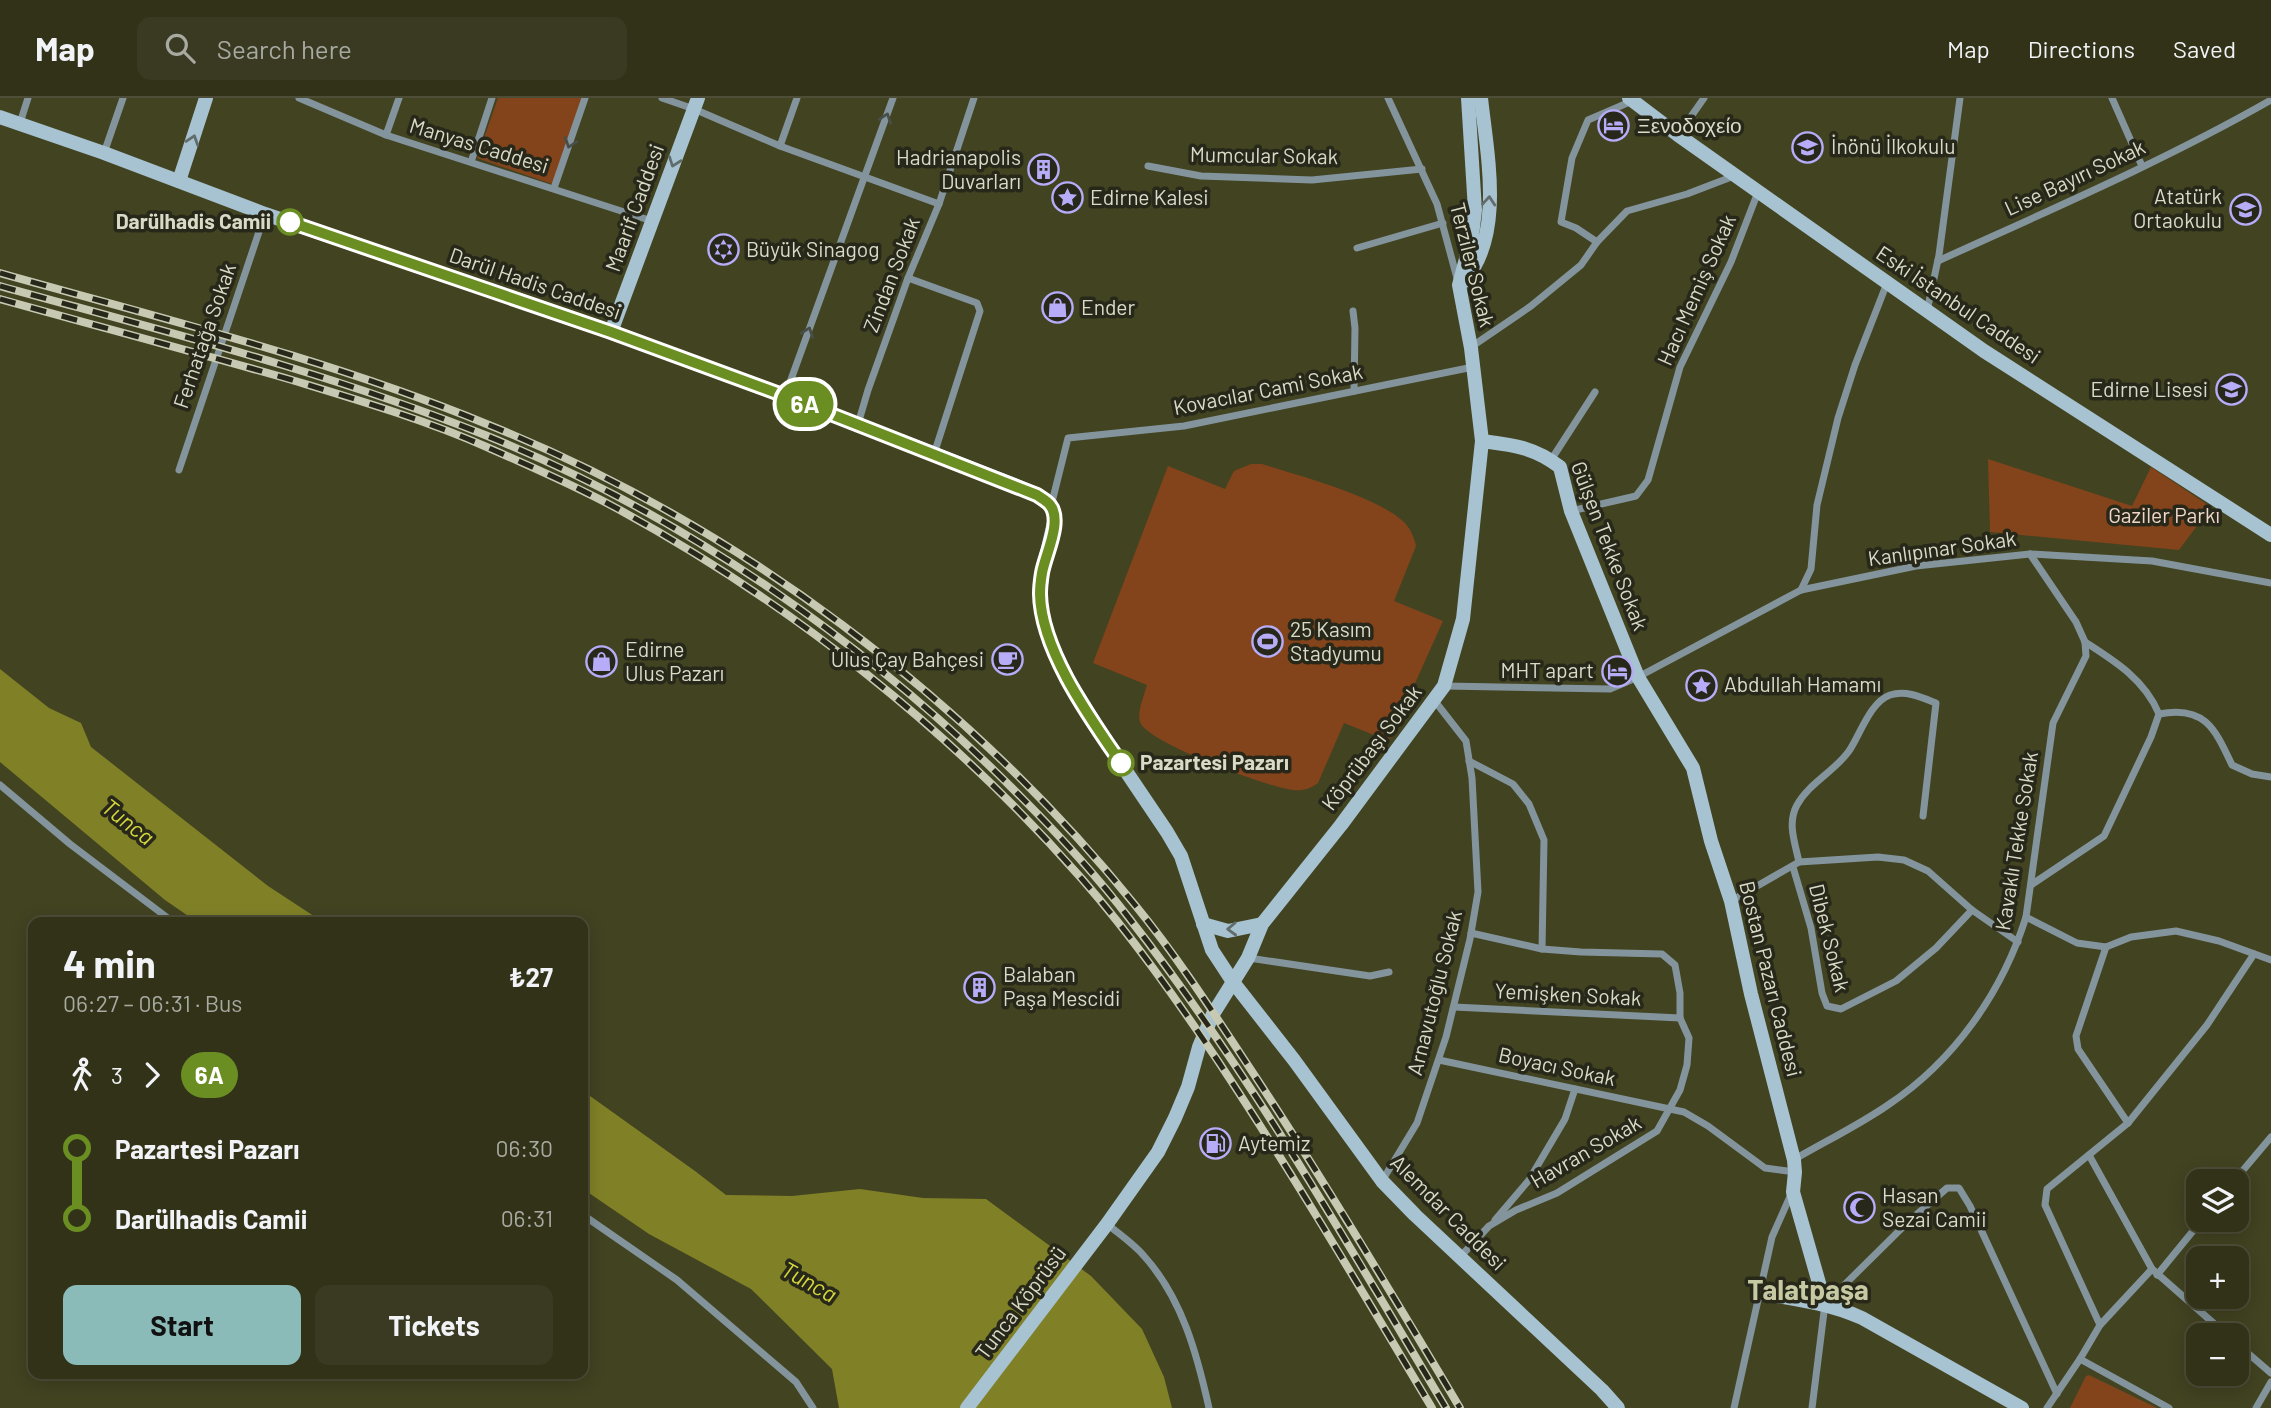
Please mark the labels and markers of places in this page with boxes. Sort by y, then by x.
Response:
hotel icon: Ξενοδοχείο [1597,109,1631,143]
place label: Ξενοδοχείο [1637,112,1742,137]
school or university icon: İnönü İlkokulu [1791,130,1825,164]
place label: İnönü İlkokulu [1831,133,1955,158]
place label: Hadrianapolis Duvarları [896,144,1021,193]
building icon: Hadrianapolis Duvarları [1027,153,1061,187]
place icon: Edirne Kalesi [1050,181,1084,215]
place label: Atatürk Ortaokulu [2133,183,2222,232]
place label: Edirne Kalesi [1090,184,1209,209]
school or university icon: Atatürk Ortaokulu [2228,192,2262,226]
place label: Darülhadis Camii [116,208,271,233]
marker: Darülhadis Camii [277,209,303,235]
synagogue icon: Büyük Sinagog [706,233,740,267]
place label: Büyük Sinagog [746,236,880,261]
shop icon: Ender [1041,291,1075,325]
place label: Ender [1081,294,1136,319]
school or university icon: Edirne Lisesi [2214,373,2248,407]
place label: Edirne Lisesi [2090,376,2208,401]
place label: 25 Kasım Stadyumu [1290,616,1382,665]
sports icon: 25 Kasım Stadyumu [1250,625,1284,659]
place label: Edirne Ulus Pazarı [625,636,724,685]
cafe icon: Ulus Çay Bahçesi [990,643,1024,677]
shop icon: Edirne Ulus Pazarı [585,645,619,679]
place label: Ulus Çay Bahçesi [831,646,984,671]
hotel icon: MHT apart [1600,654,1634,688]
place label: MHT apart [1500,657,1594,682]
place icon: Abdullah Hamamı [1684,668,1718,702]
place label: Abdullah Hamamı [1724,671,1881,696]
place label: Pazartesi Pazarı [1140,749,1289,774]
marker: Pazartesi Pazarı [1108,750,1134,776]
place label: Balaban Paşa Mescidi [1003,961,1120,1010]
building icon: Balaban Paşa Mescidi [963,970,997,1004]
fuel station icon: Aytemiz [1198,1127,1232,1161]
place label: Aytemiz [1238,1130,1310,1155]
place label: Hasan Sezai Camii [1882,1182,1987,1231]
mosque icon: Hasan Sezai Camii [1842,1191,1876,1225]

